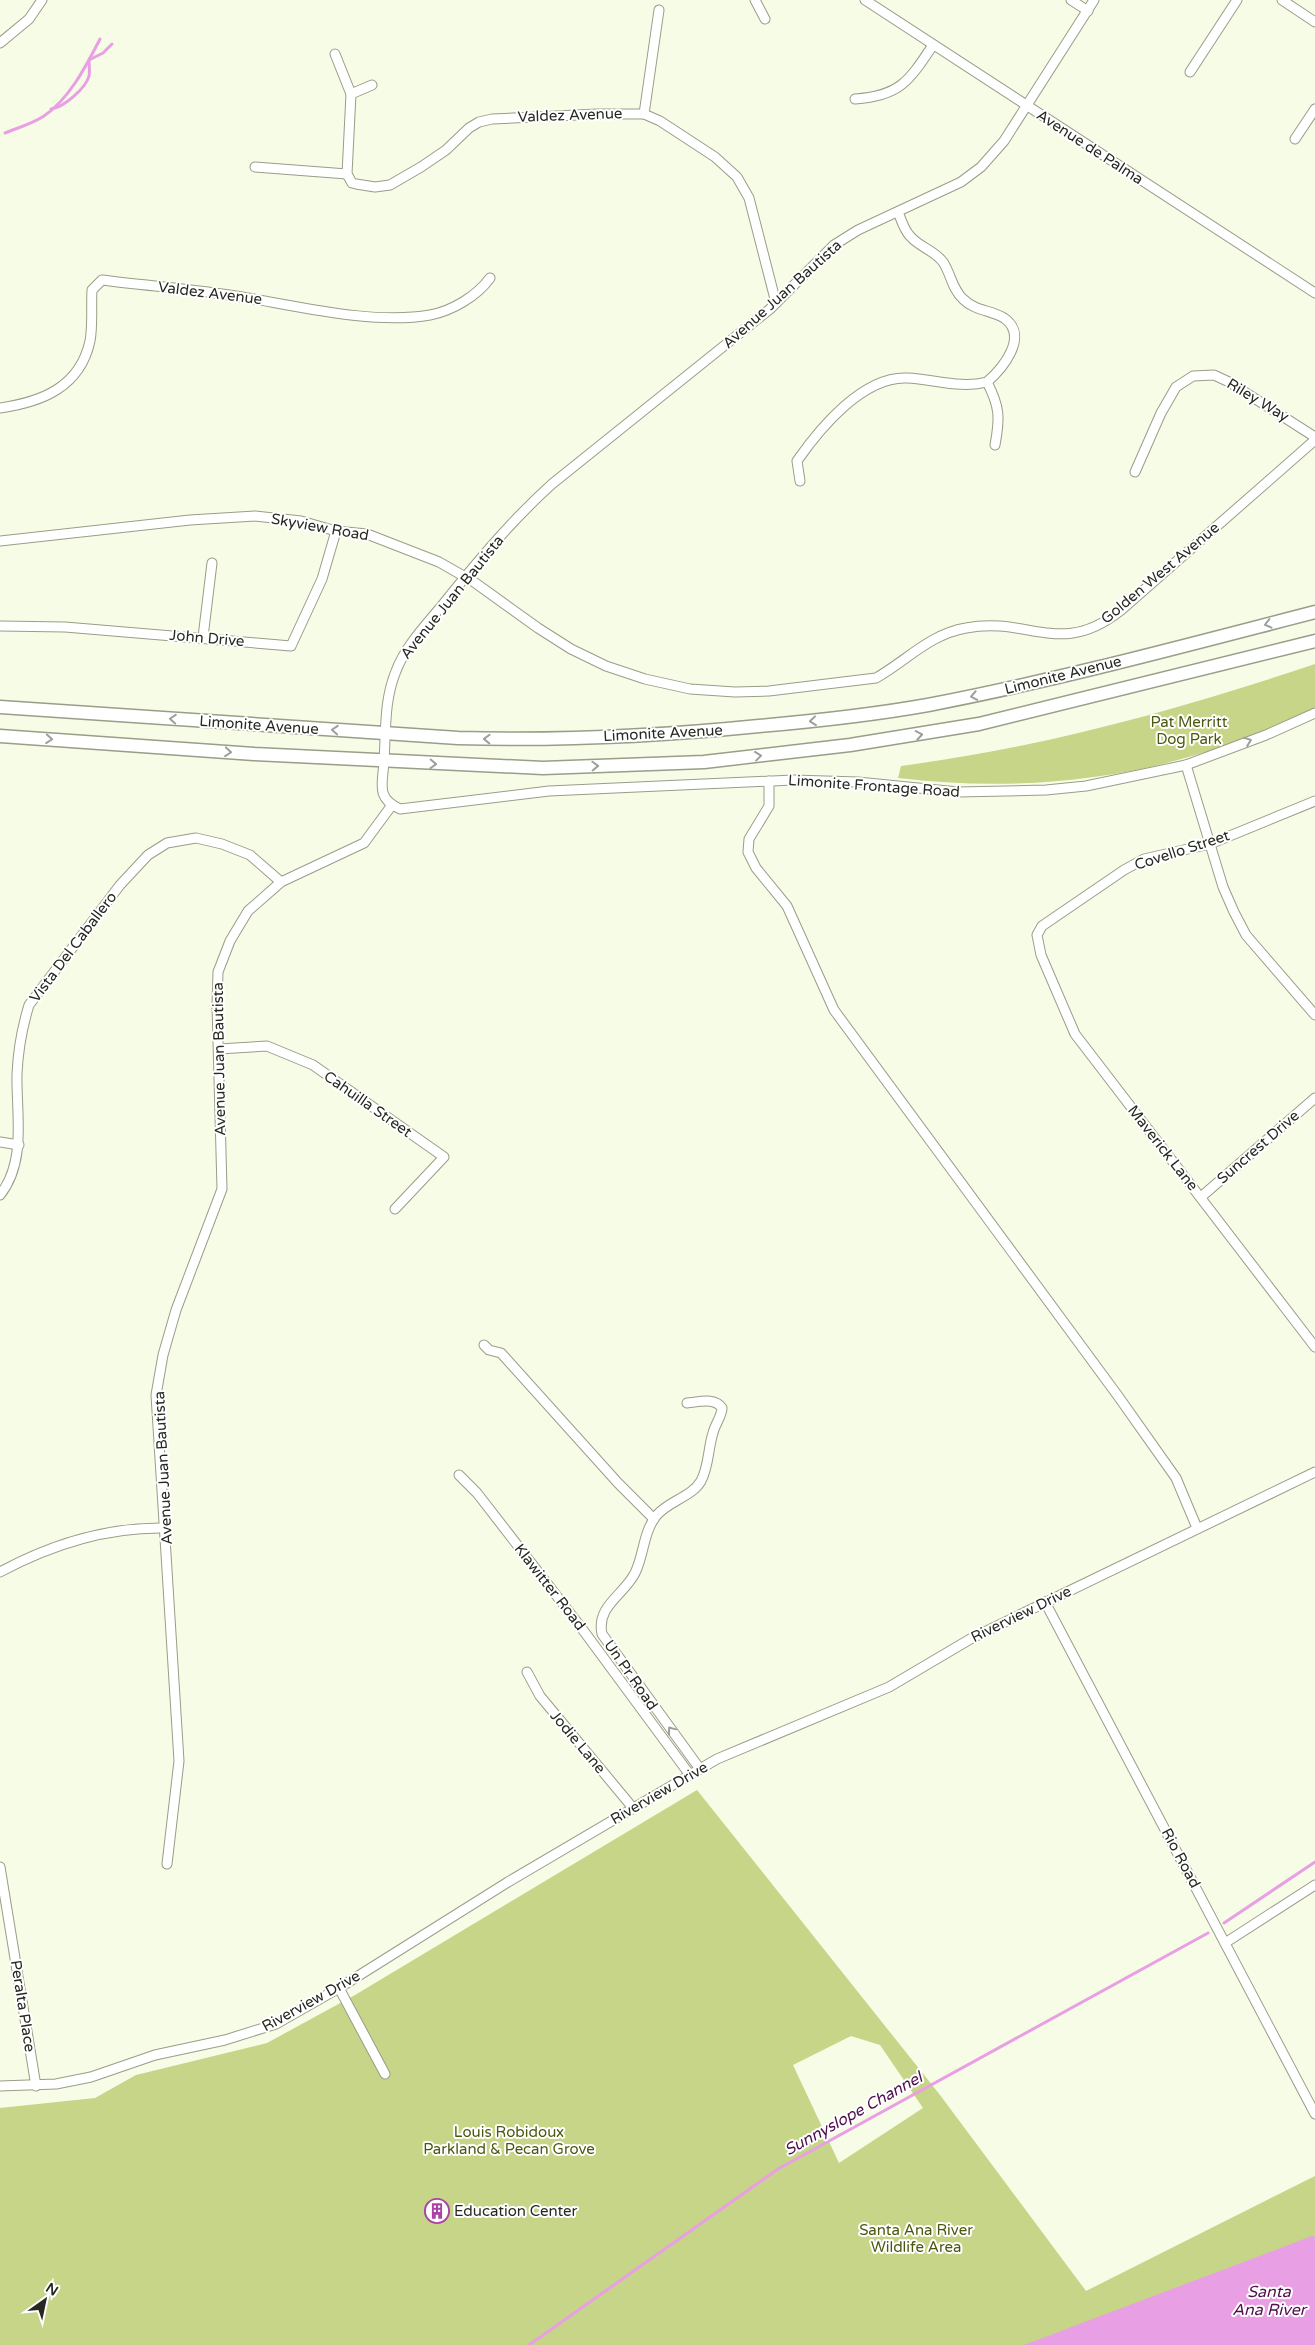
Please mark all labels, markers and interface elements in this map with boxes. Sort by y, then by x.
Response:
street label: Valdez Avenue [517,104,623,126]
street label: Avenue de Palma [1033,106,1147,188]
street label: Avenue Juan Bautista [719,236,845,352]
street label: Valdez Avenue [157,278,263,308]
street label: Riley Way [1224,374,1292,426]
street label: Skyview Road [270,510,370,544]
street label: Golden West Avenue [1097,518,1223,628]
street label: Avenue Juan Bautista [397,532,507,662]
one-way arrow [1263,618,1272,629]
street label: John Drive [169,626,245,650]
street label: Limonite Avenue [1003,652,1123,698]
one-way arrow [969,690,978,700]
street label: Limonite Avenue [199,712,319,738]
park label: Pat Merritt Dog Park [1150,713,1228,748]
one-way arrow [169,714,177,725]
one-way arrow [809,715,817,726]
street label: Limonite Avenue [603,721,723,745]
one-way arrow [331,725,339,736]
one-way arrow [914,730,923,740]
one-way arrow [482,733,490,744]
one-way arrow [45,734,53,745]
one-way arrow [1243,737,1252,748]
one-way arrow [224,747,232,758]
one-way arrow [754,751,762,762]
one-way arrow [430,759,437,769]
one-way arrow [592,761,600,772]
street label: Limonite Frontage Road [787,771,961,801]
street label: Covello Street [1132,826,1232,874]
street label: Vista Del Caballero [26,888,120,1006]
street label: Avenue Juan Bautista [209,982,229,1136]
street label: Cahuilla Street [320,1067,416,1141]
street label: Maverick Lane [1124,1102,1202,1194]
street label: Suncrest Drive [1213,1106,1303,1188]
street label: Avenue Juan Bautista [150,1391,176,1545]
street label: Klawitter Road [511,1540,589,1634]
street label: Riverview Drive [968,1582,1074,1646]
street label: Un Pr Road [600,1636,662,1714]
street label: Jodie Lane [547,1707,609,1777]
one-way arrow [668,1727,676,1736]
street label: Riverview Drive [607,1758,711,1828]
street label: Rio Road [1158,1825,1204,1891]
street label: Peralta Place [7,1959,39,2053]
street label: Riverview Drive [259,1967,363,2035]
water label: Sunnyslope Channel [781,2067,928,2160]
park label: Louis Robidoux Parkland & Pecan Grove [423,2123,595,2158]
building icon: Education Center [424,2198,450,2224]
place label: Education Center [454,2202,578,2220]
park label: Santa Ana River Wildlife Area [859,2221,973,2256]
north arrow [20,2275,70,2325]
text: N [42,2279,61,2300]
water label: Santa Ana River [1232,2282,1308,2320]

